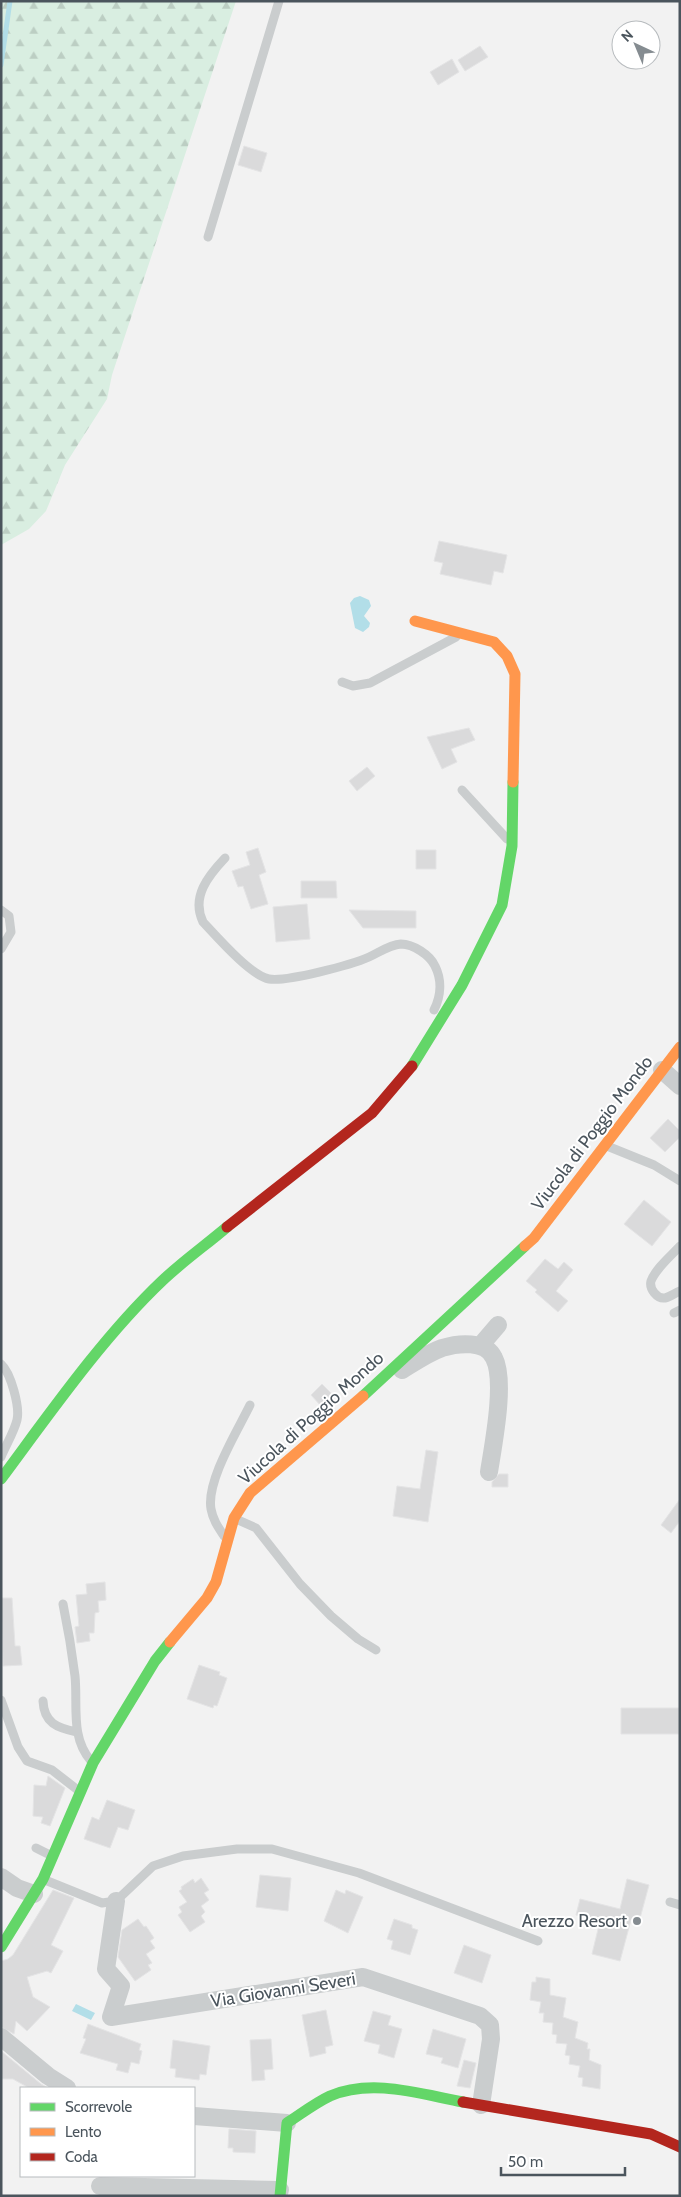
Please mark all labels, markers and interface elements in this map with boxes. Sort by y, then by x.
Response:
north arrow [611,20,661,70]
text: N [617,26,637,46]
street label: Viucola di Poggio Mondo [527,1051,657,1215]
street label: Viucola di Poggio Mondo [234,1347,388,1489]
place label: Arezzo Resort [522,1910,627,1932]
marker: Arezzo Resort [631,1915,643,1927]
street label: Via Giovanni Severi [209,1968,357,2012]
legend [20,2087,195,2177]
text: Scorrevole [65,2098,133,2116]
text: Lento [65,2123,102,2141]
scale bar [501,2144,625,2176]
text: Coda [65,2148,99,2166]
text: 50 m [508,2153,543,2171]

